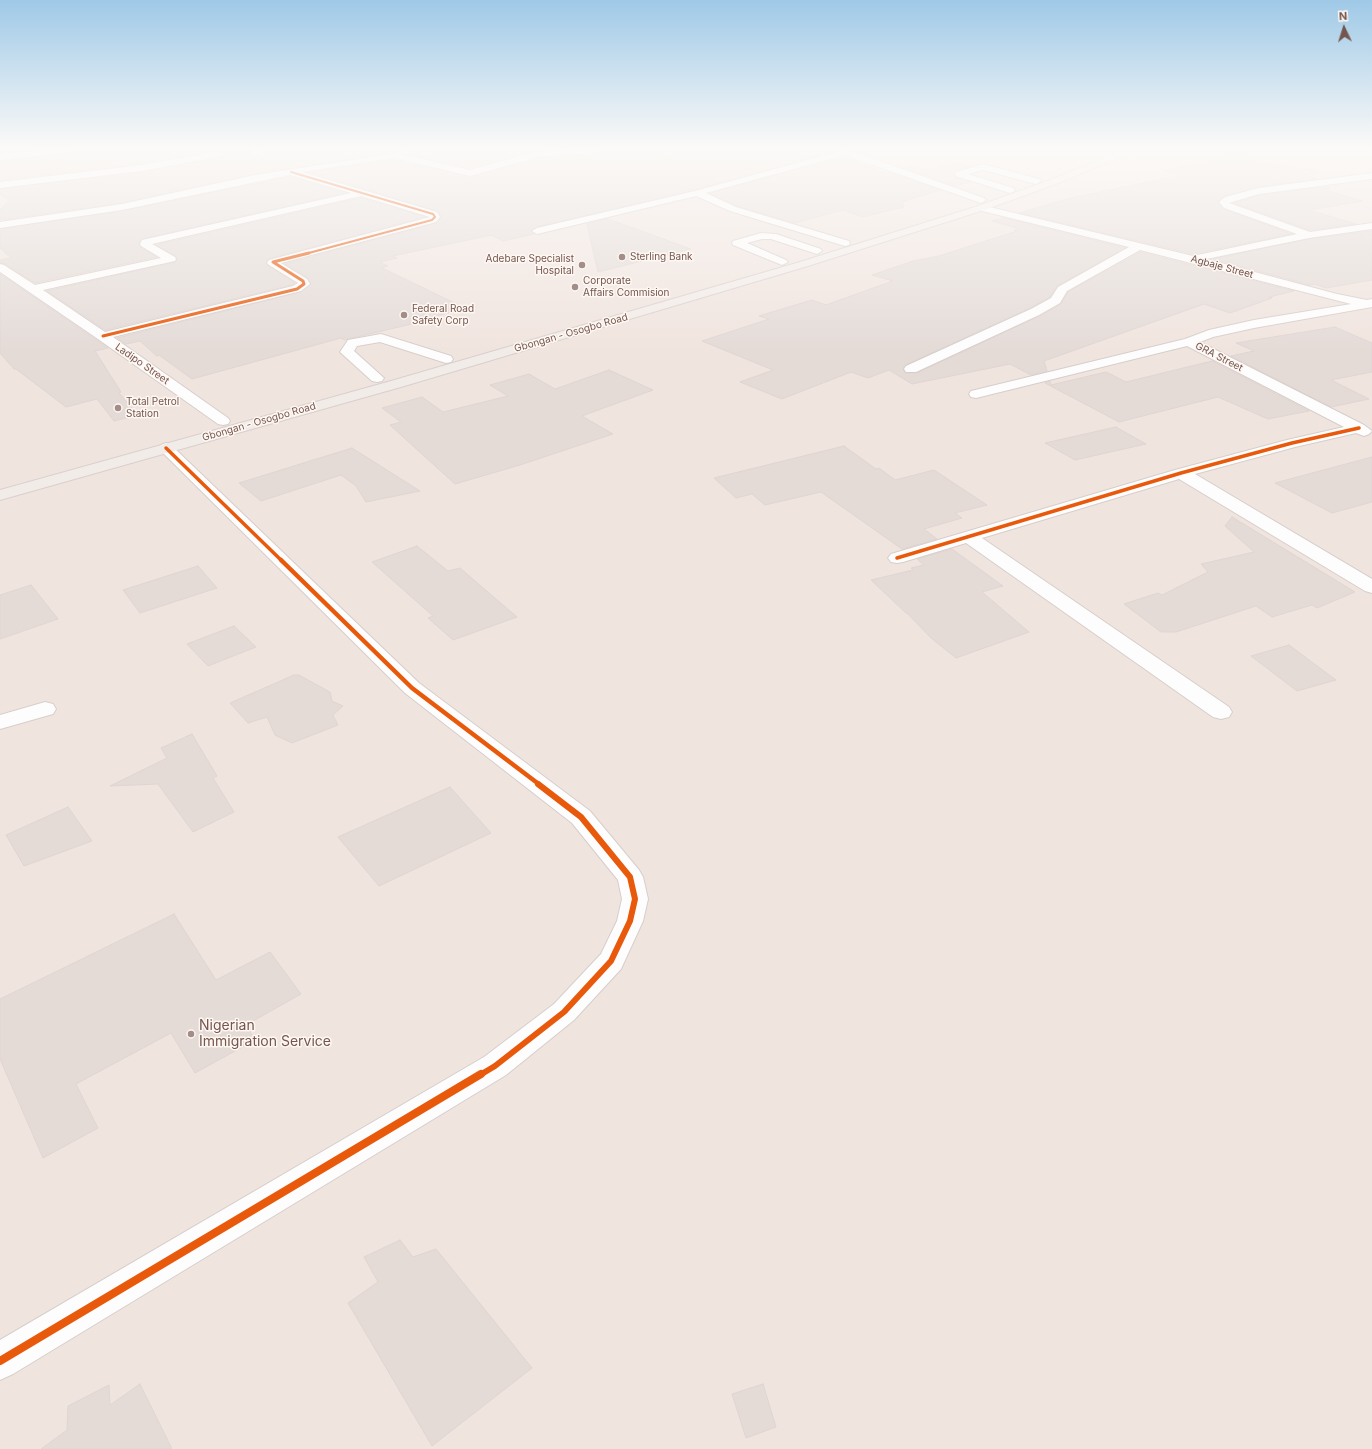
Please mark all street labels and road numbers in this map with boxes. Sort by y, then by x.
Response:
street label: Agbaje Street [1189,253,1255,281]
street label: Gbongan - Osogbo Road [513,311,629,355]
street label: GRA Street [1193,340,1245,374]
street label: Ladipo Street [113,341,171,387]
street label: Gbongan - Osogbo Road [201,400,317,444]

